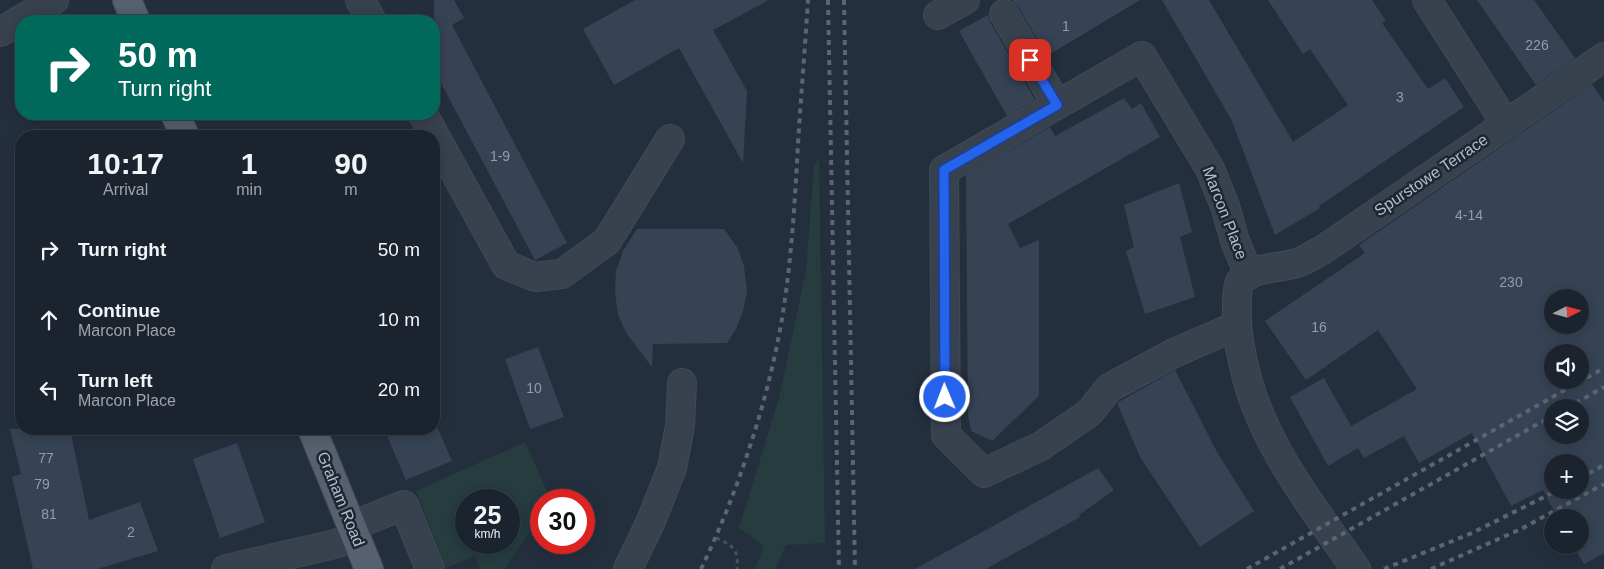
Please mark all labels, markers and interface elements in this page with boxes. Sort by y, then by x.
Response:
house number: 1 [1062,18,1070,34]
icon: right [35,35,100,100]
text: 50 m [118,35,198,74]
house number: 226 [1525,37,1549,53]
pin [1009,39,1051,81]
icon: arrive [1016,46,1044,74]
text: Turn right [118,76,211,101]
house number: 3 [1396,89,1404,105]
street label: Spurstowe Terrace [1371,131,1491,219]
text: 10:17 [87,147,164,180]
text: 1 [241,147,258,180]
text: 90 [334,147,368,180]
house number: 1-9 [490,148,510,164]
street label: Marcon Place [1200,164,1250,262]
text: Arrival [103,181,148,198]
text: min [236,181,262,198]
text: m [344,181,358,198]
house number: 4-14 [1455,207,1483,223]
icon: right [35,236,63,264]
text: Turn right [78,239,166,260]
text: 50 m [378,239,420,260]
house number: 230 [1499,274,1523,290]
north arrow [1544,289,1589,334]
map controls [1544,289,1589,554]
text: Continue [78,300,160,321]
icon: ahead [35,306,63,334]
text: 10 m [378,309,420,330]
house number: 16 [1311,319,1327,335]
text: Marcon Place [78,322,176,339]
button: sound [1544,344,1589,389]
text: Turn left [78,370,153,391]
position arrow [918,370,970,422]
icon: left [35,376,63,404]
text: 20 m [378,379,420,400]
house number: 10 [526,380,542,396]
text: Marcon Place [78,392,176,409]
button: layers [1544,399,1589,444]
street label: Graham Road [314,449,368,549]
house number: 77 [38,450,54,466]
button: + [1544,454,1589,499]
house number: 79 [34,476,50,492]
speed limit sign: 30 [530,489,595,554]
text: 25 [474,501,501,529]
house number: 81 [41,506,57,522]
button: − [1544,509,1589,554]
house number: 2 [127,524,135,540]
text: km/h [474,527,501,541]

